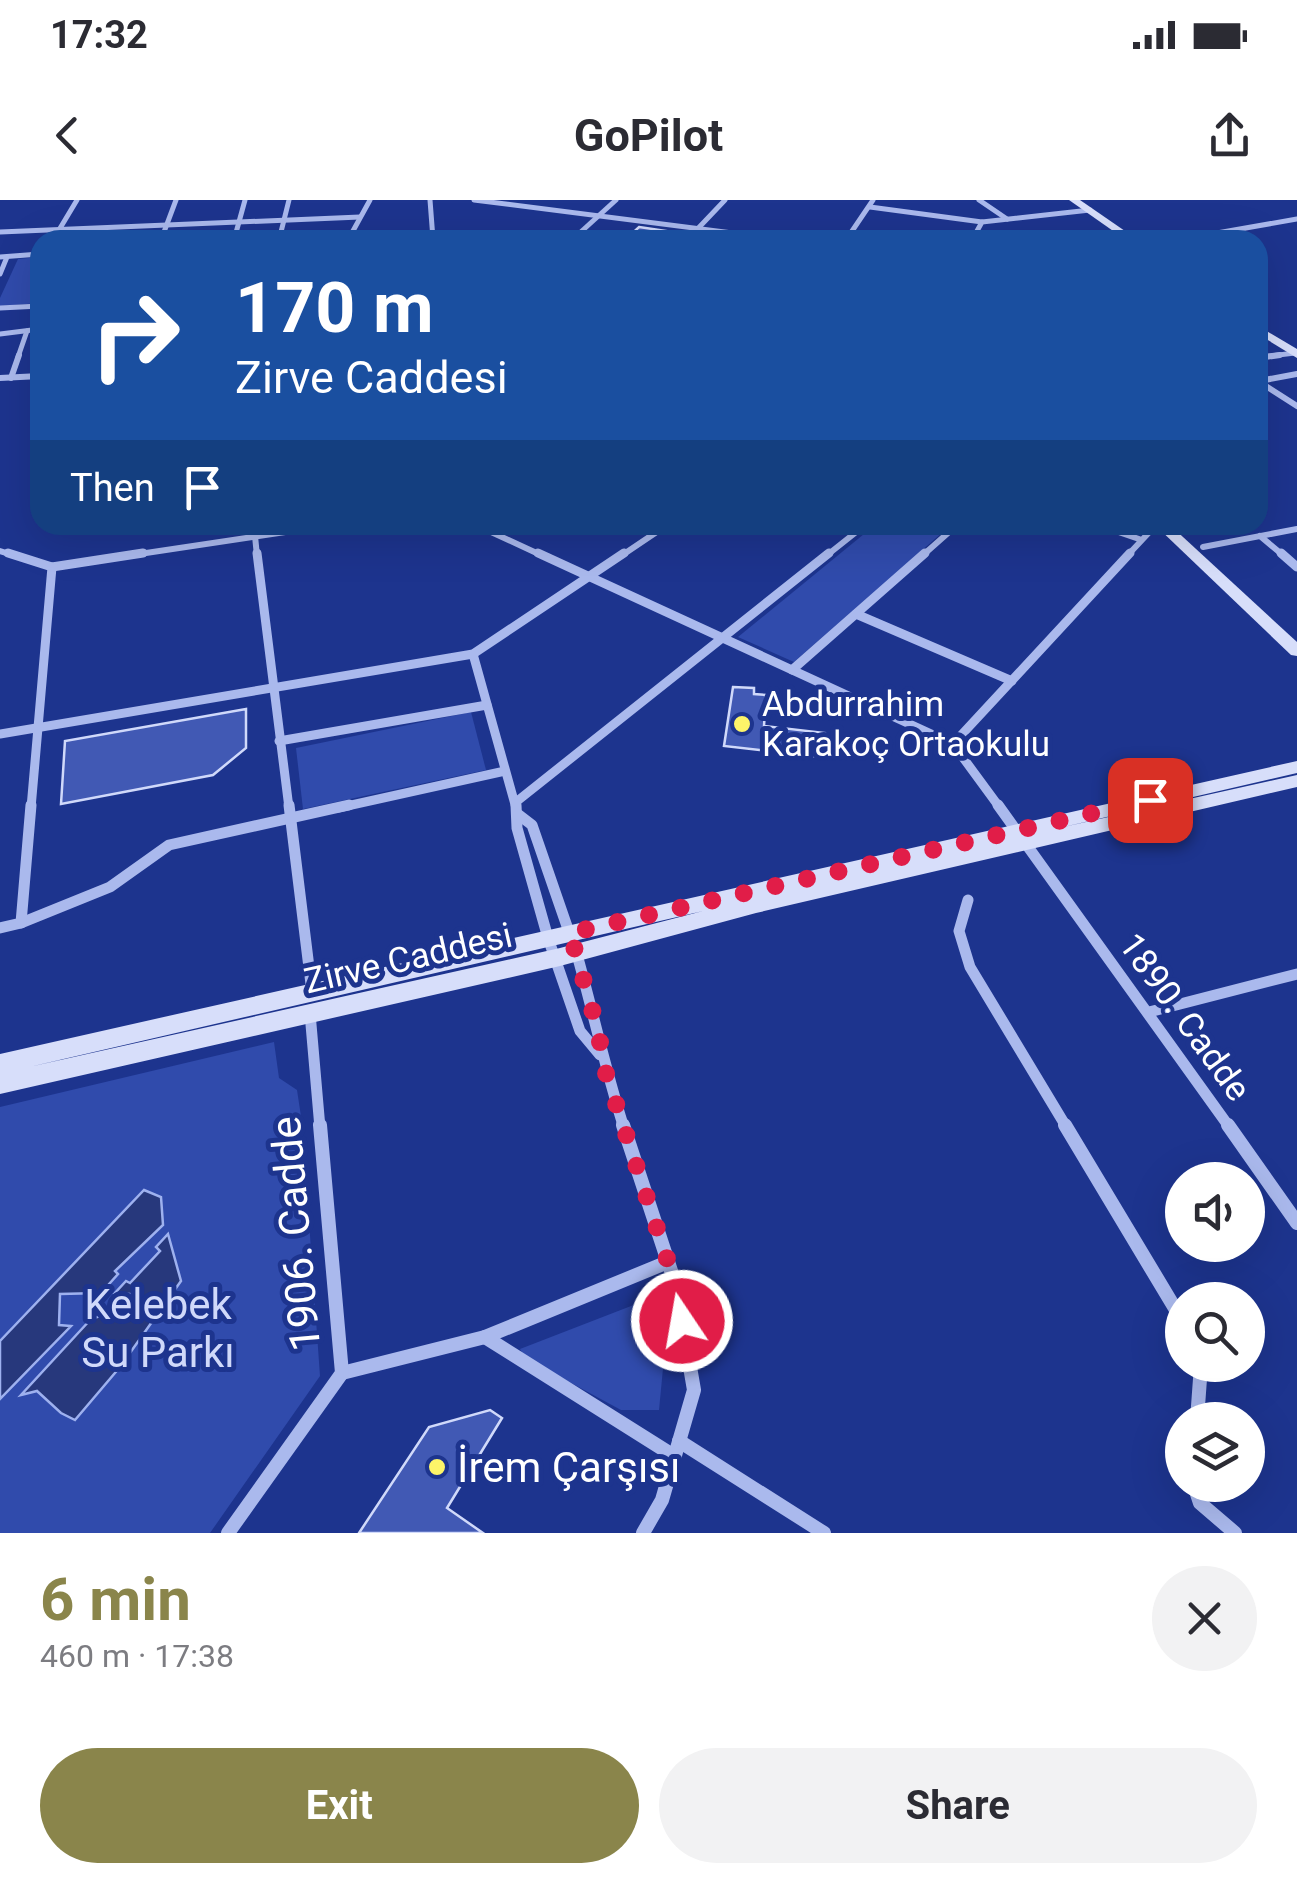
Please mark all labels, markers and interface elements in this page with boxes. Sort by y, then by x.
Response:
text: 17:32 [50,13,148,57]
icon: back [40,108,95,163]
icon: share [1202,108,1257,163]
text: GoPilot [574,109,723,162]
text: 170 m [235,267,434,349]
icon: right [70,270,200,400]
text: Zirve Caddesi [235,351,508,404]
icon: arrive [175,460,230,515]
text: Then [70,466,155,510]
place label: Abdurrahim Karakoç Ortaokulu [762,684,1050,765]
marker: Abdurrahim Karakoç Ortaokulu [731,713,753,735]
pin [1108,758,1193,843]
icon: arrive [1123,773,1178,828]
street label: Zirve Caddesi [300,915,516,1002]
street label: 1890. Cadde [1110,926,1259,1109]
street label: 1906. Cadde [261,1114,330,1354]
map controls [1165,1162,1265,1502]
button: sound [1165,1162,1265,1262]
position arrow [630,1269,734,1373]
park label: Kelebek Su Parkı [81,1280,235,1377]
button: search [1165,1282,1265,1382]
button: layers [1165,1402,1265,1502]
place label: İrem Çarşısı [457,1443,680,1492]
marker: İrem Çarşısı [426,1456,448,1478]
text: 6 min [40,1564,191,1635]
button: close [1152,1566,1257,1671]
text: 460 m · 17:38 [40,1637,234,1675]
button: Exit [40,1748,639,1863]
button: Share [659,1748,1257,1863]

